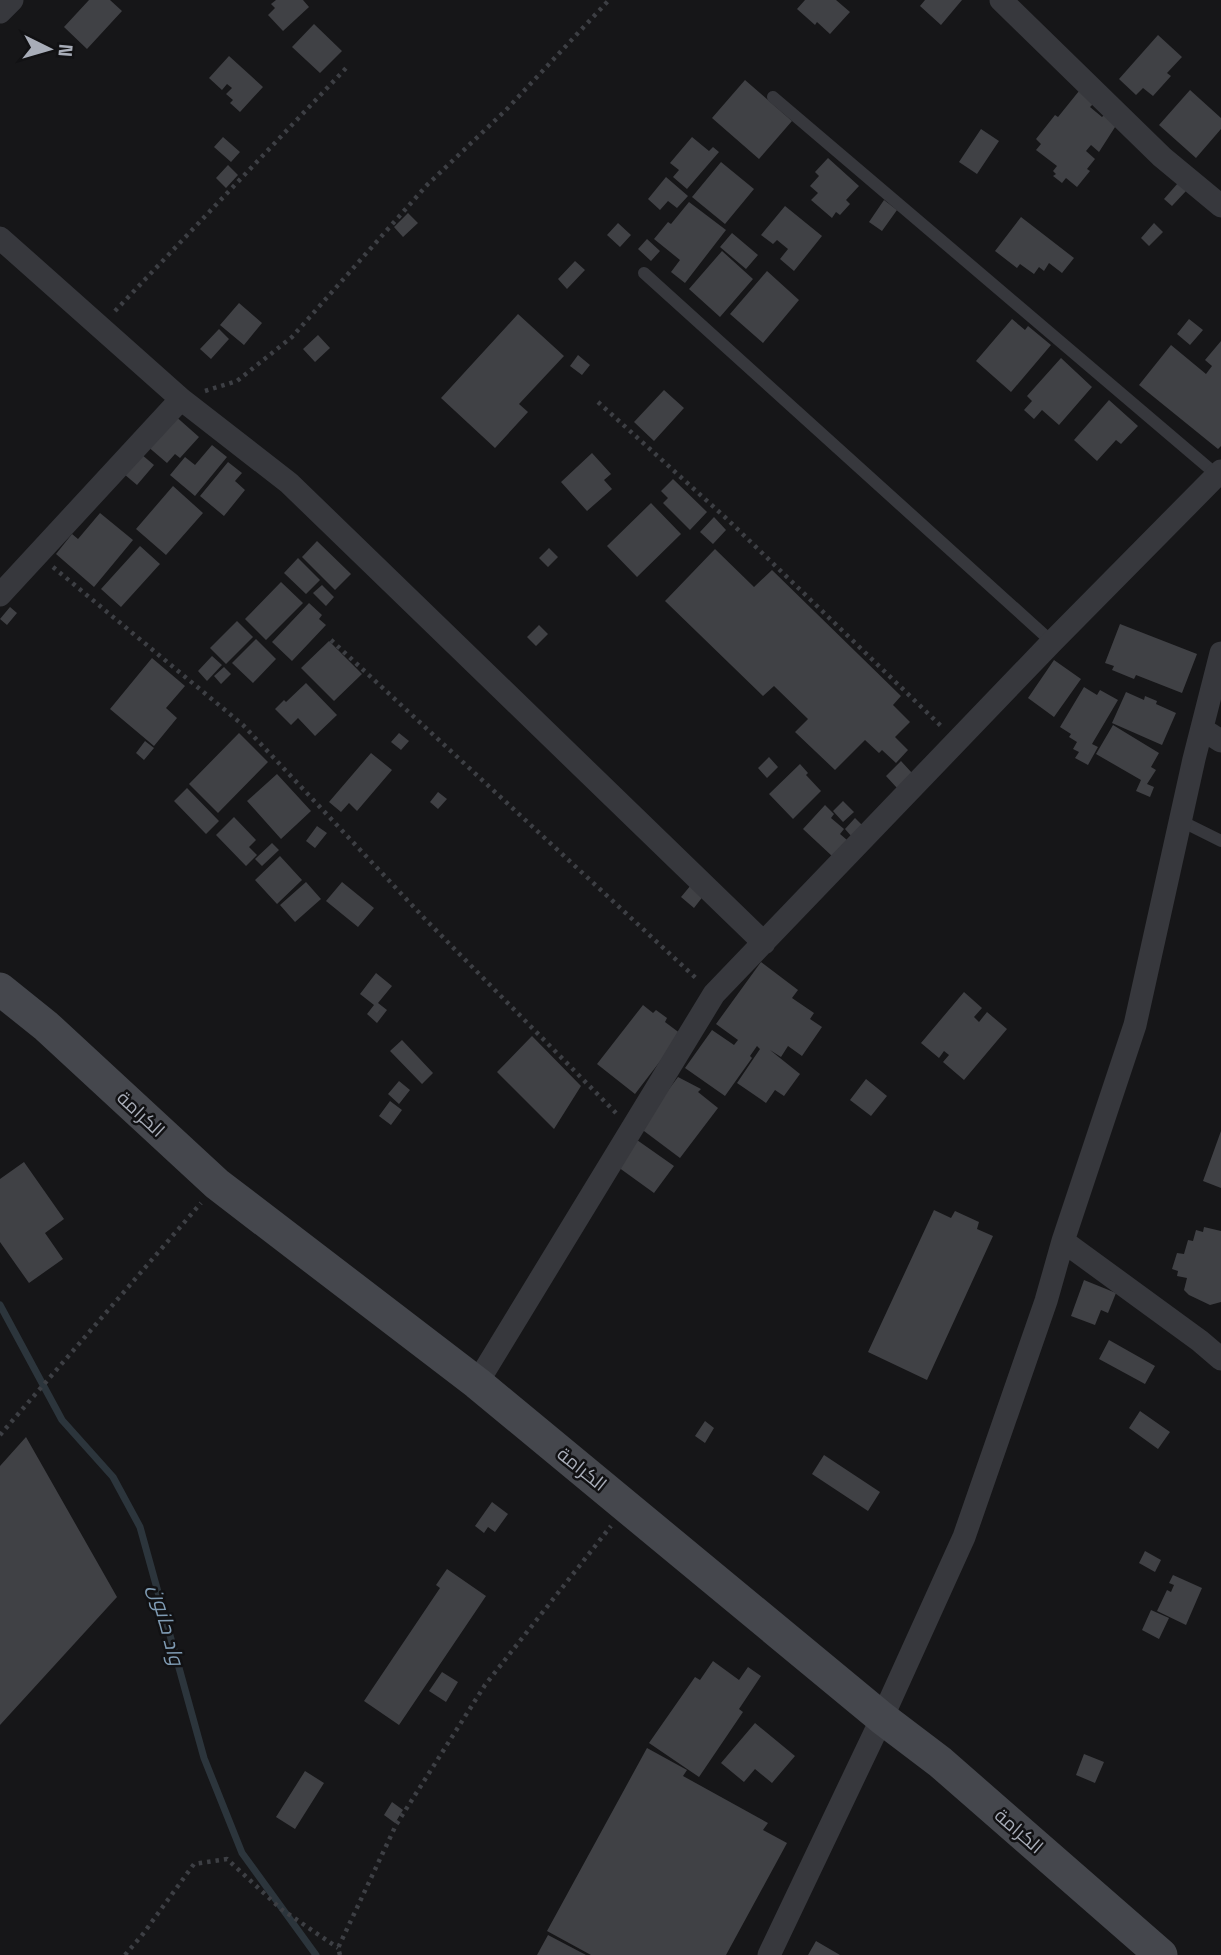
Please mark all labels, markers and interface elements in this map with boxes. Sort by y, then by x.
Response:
north arrow [14,14,84,84]
text: N [52,43,78,58]
street label: الكرامة [112,1085,170,1143]
street label: الكرامة [552,1441,612,1497]
water label: واد حانون [143,1582,191,1670]
street label: الكرامة [989,1803,1049,1859]

